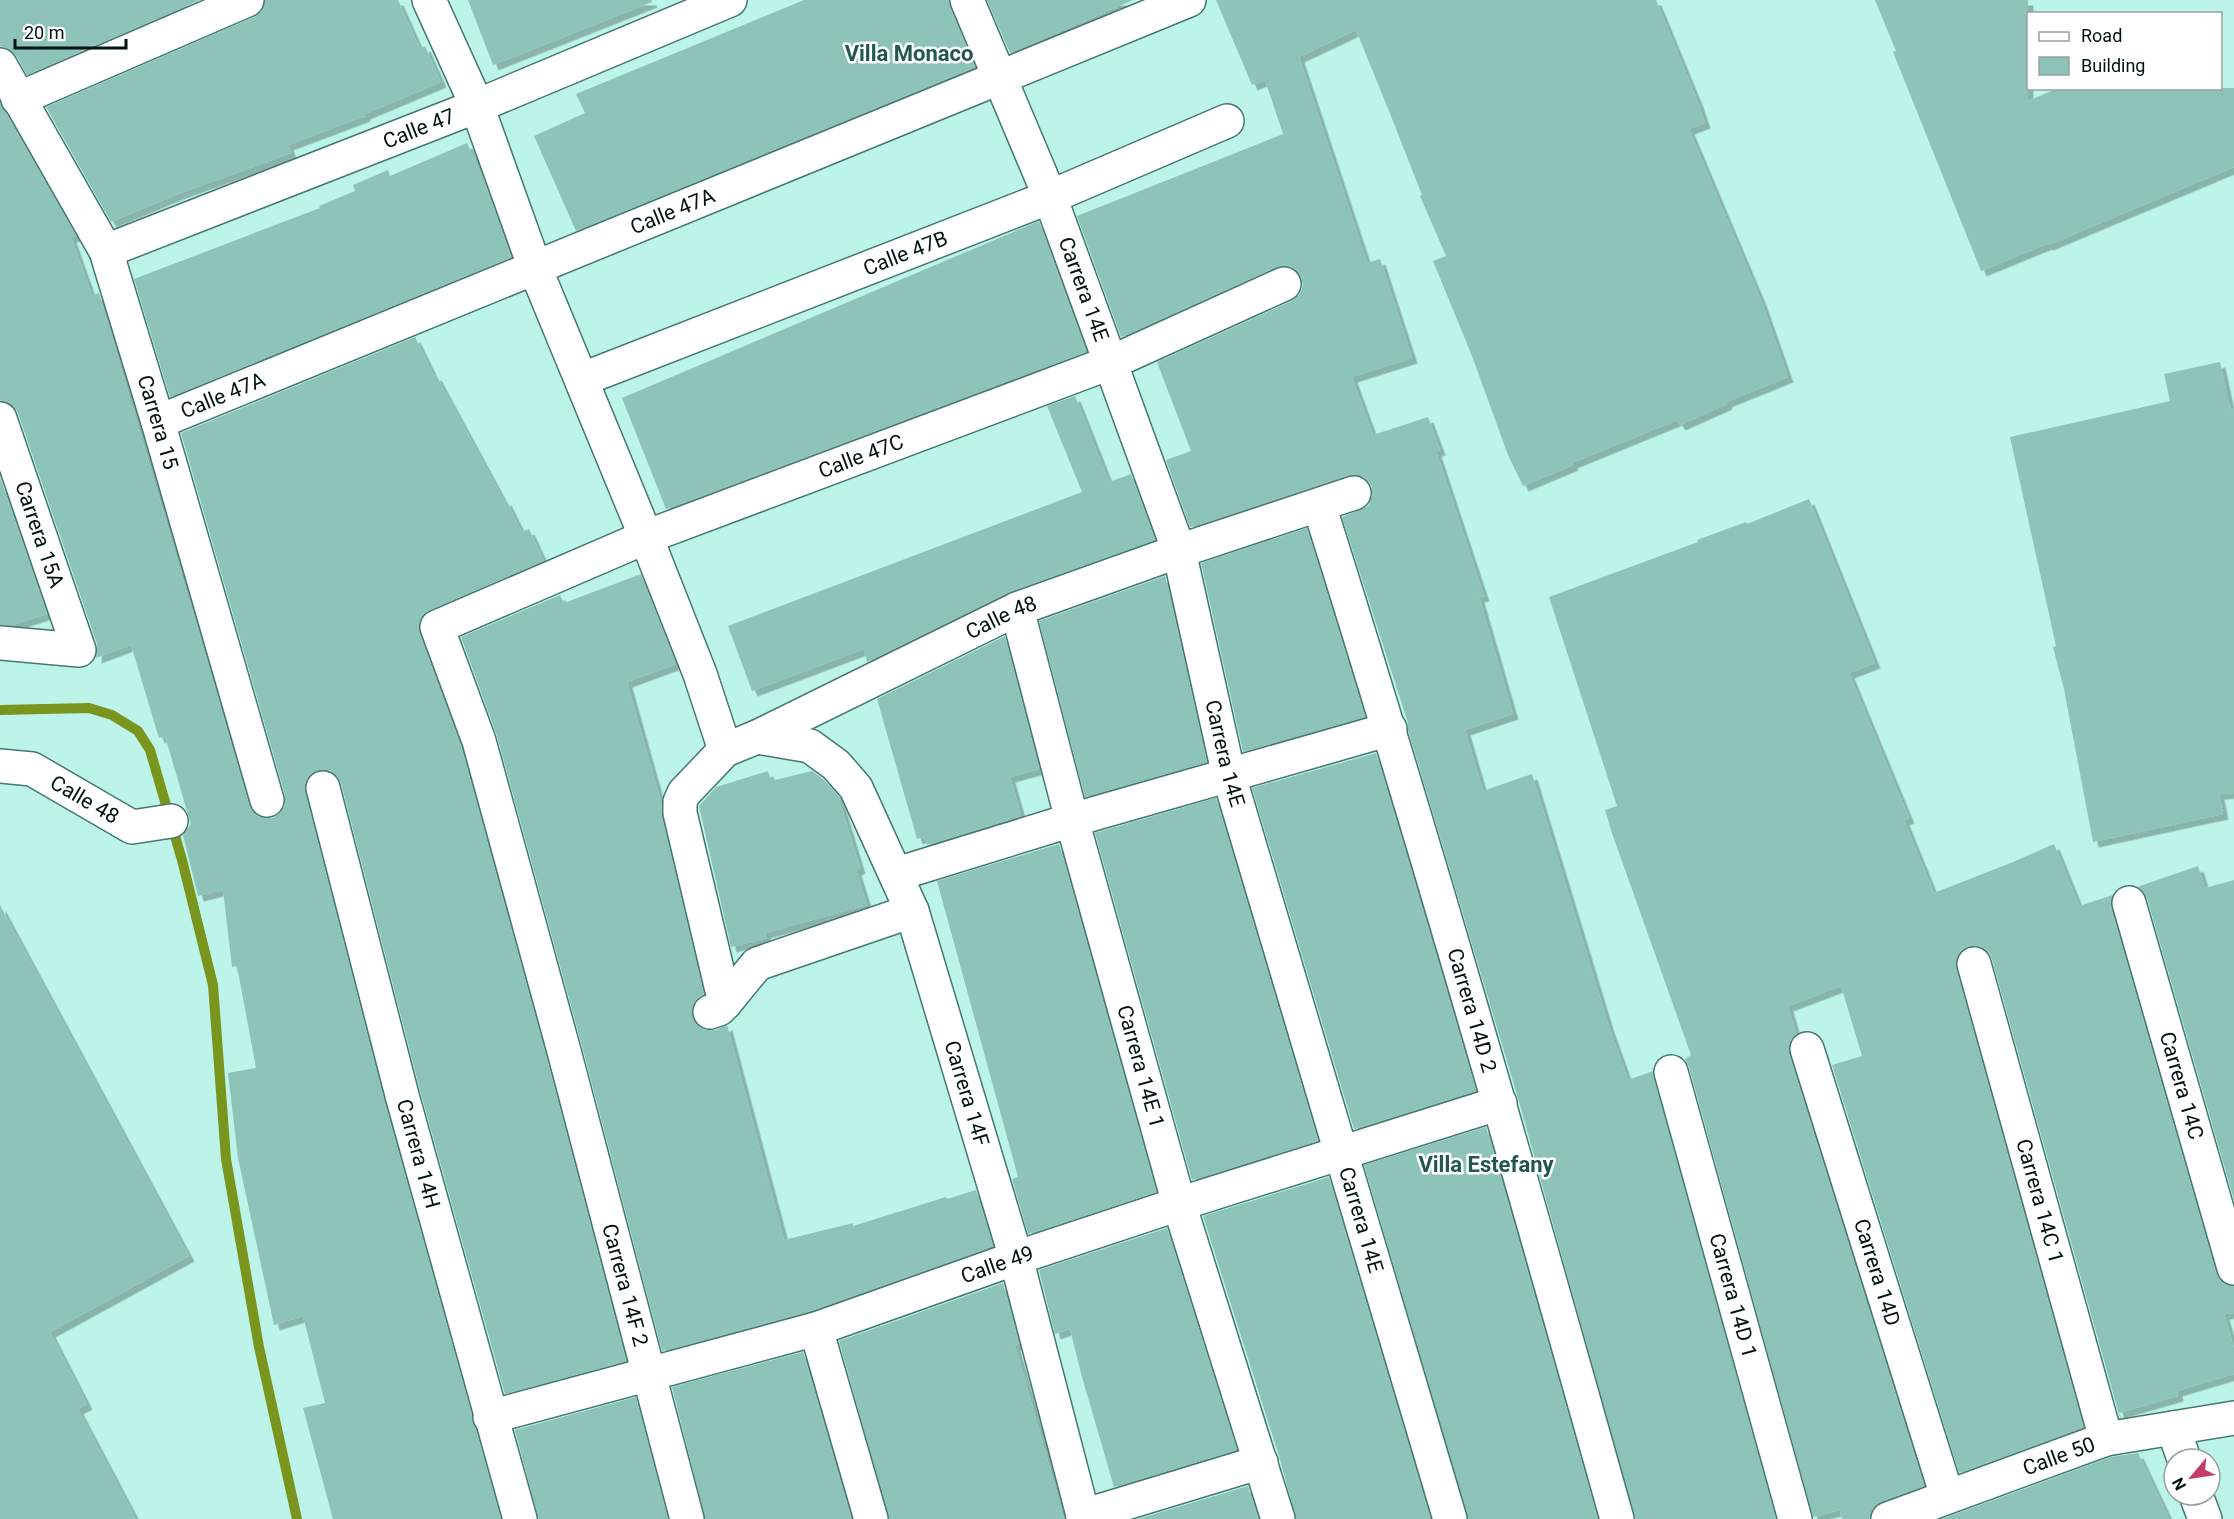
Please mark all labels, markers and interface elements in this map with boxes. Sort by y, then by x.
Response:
scale bar [15,12,126,50]
legend [2027,12,2222,90]
text: 20 m [24,22,64,43]
text: Road [2081,25,2122,46]
district label: Villa Monaco [845,41,973,66]
text: Building [2081,55,2145,76]
street label: Calle 47 [380,104,458,154]
street label: Calle 47A [627,183,719,239]
street label: Calle 47B [860,226,951,281]
street label: Carrera 14E [1054,234,1114,345]
street label: Calle 47A [177,367,269,423]
street label: Carrera 15 [132,372,183,472]
street label: Calle 47C [815,429,907,483]
street label: Carrera 15A [10,478,69,591]
street label: Calle 48 [962,591,1040,644]
street label: Carrera 14E [1200,698,1250,810]
street label: Calle 48 [46,770,123,829]
street label: Carrera 14D 2 [1442,945,1501,1075]
street label: Carrera 14E 1 [1112,1003,1169,1131]
street label: Carrera 14C [2155,1029,2208,1142]
street label: Carrera 14F [940,1038,994,1149]
street label: Carrera 14H [392,1096,445,1211]
street label: Carrera 14C 1 [2011,1136,2069,1266]
district label: Villa Estefany [1418,1152,1554,1177]
street label: Carrera 14E [1334,1164,1388,1276]
street label: Carrera 14D [1849,1216,1905,1329]
street label: Carrera 14F 2 [597,1221,653,1349]
street label: Carrera 14D 1 [1704,1231,1762,1360]
street label: Calle 49 [958,1241,1037,1289]
street label: Calle 50 [2019,1432,2098,1481]
north arrow [2162,1447,2222,1507]
text: N [2168,1474,2190,1494]

